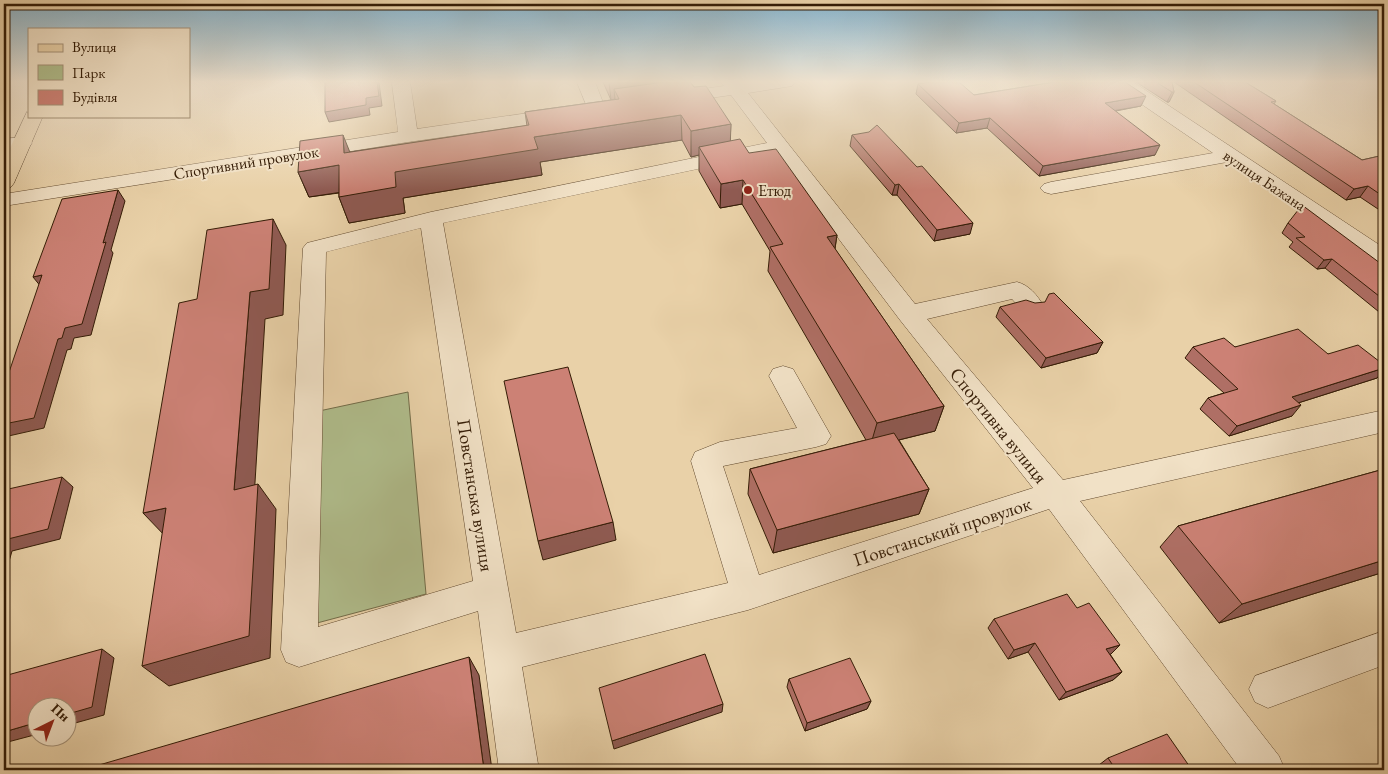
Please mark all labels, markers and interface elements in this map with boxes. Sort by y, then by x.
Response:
legend [28,28,190,118]
text: Вулиця [72,37,117,56]
text: Парк [72,63,105,82]
text: Будівля [72,87,118,106]
street label: Спортивний провулок [172,141,320,184]
street label: вулиця Бажана [1219,145,1311,216]
place label: Етюд [758,180,792,201]
marker: Етюд [742,184,754,196]
street label: Спортивна вулиця [944,362,1053,489]
street label: Повстанська вулиця [451,417,500,574]
street label: Повстанський провулок [850,491,1034,572]
north arrow [28,696,78,746]
text: Пн [48,699,74,725]

